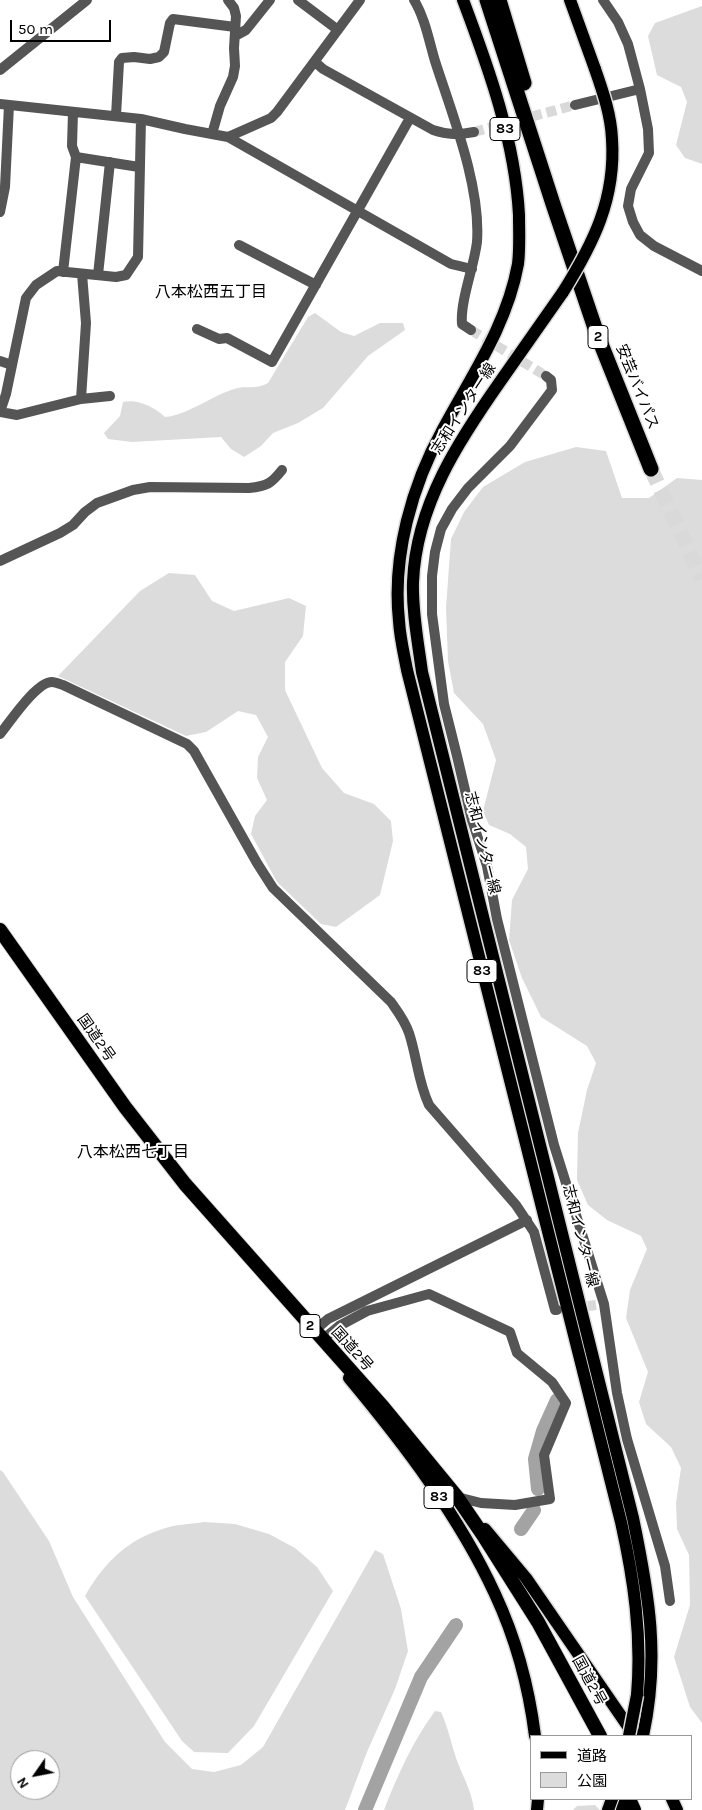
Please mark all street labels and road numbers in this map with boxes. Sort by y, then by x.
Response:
road number: 83 [490,118,520,140]
road number: 2 [588,326,608,348]
street label: 安芸バイパス [612,342,662,432]
street label: 志和インター線 [428,360,500,458]
street label: 志和インター線 [461,790,503,896]
road number: 83 [467,959,497,982]
street label: 国道2号 [73,1011,119,1065]
street label: 志和インター線 [559,1183,601,1289]
road number: 2 [300,1314,320,1338]
street label: 国道2号 [327,1323,377,1375]
road number: 83 [424,1485,454,1508]
street label: 国道2号 [568,1653,610,1709]

